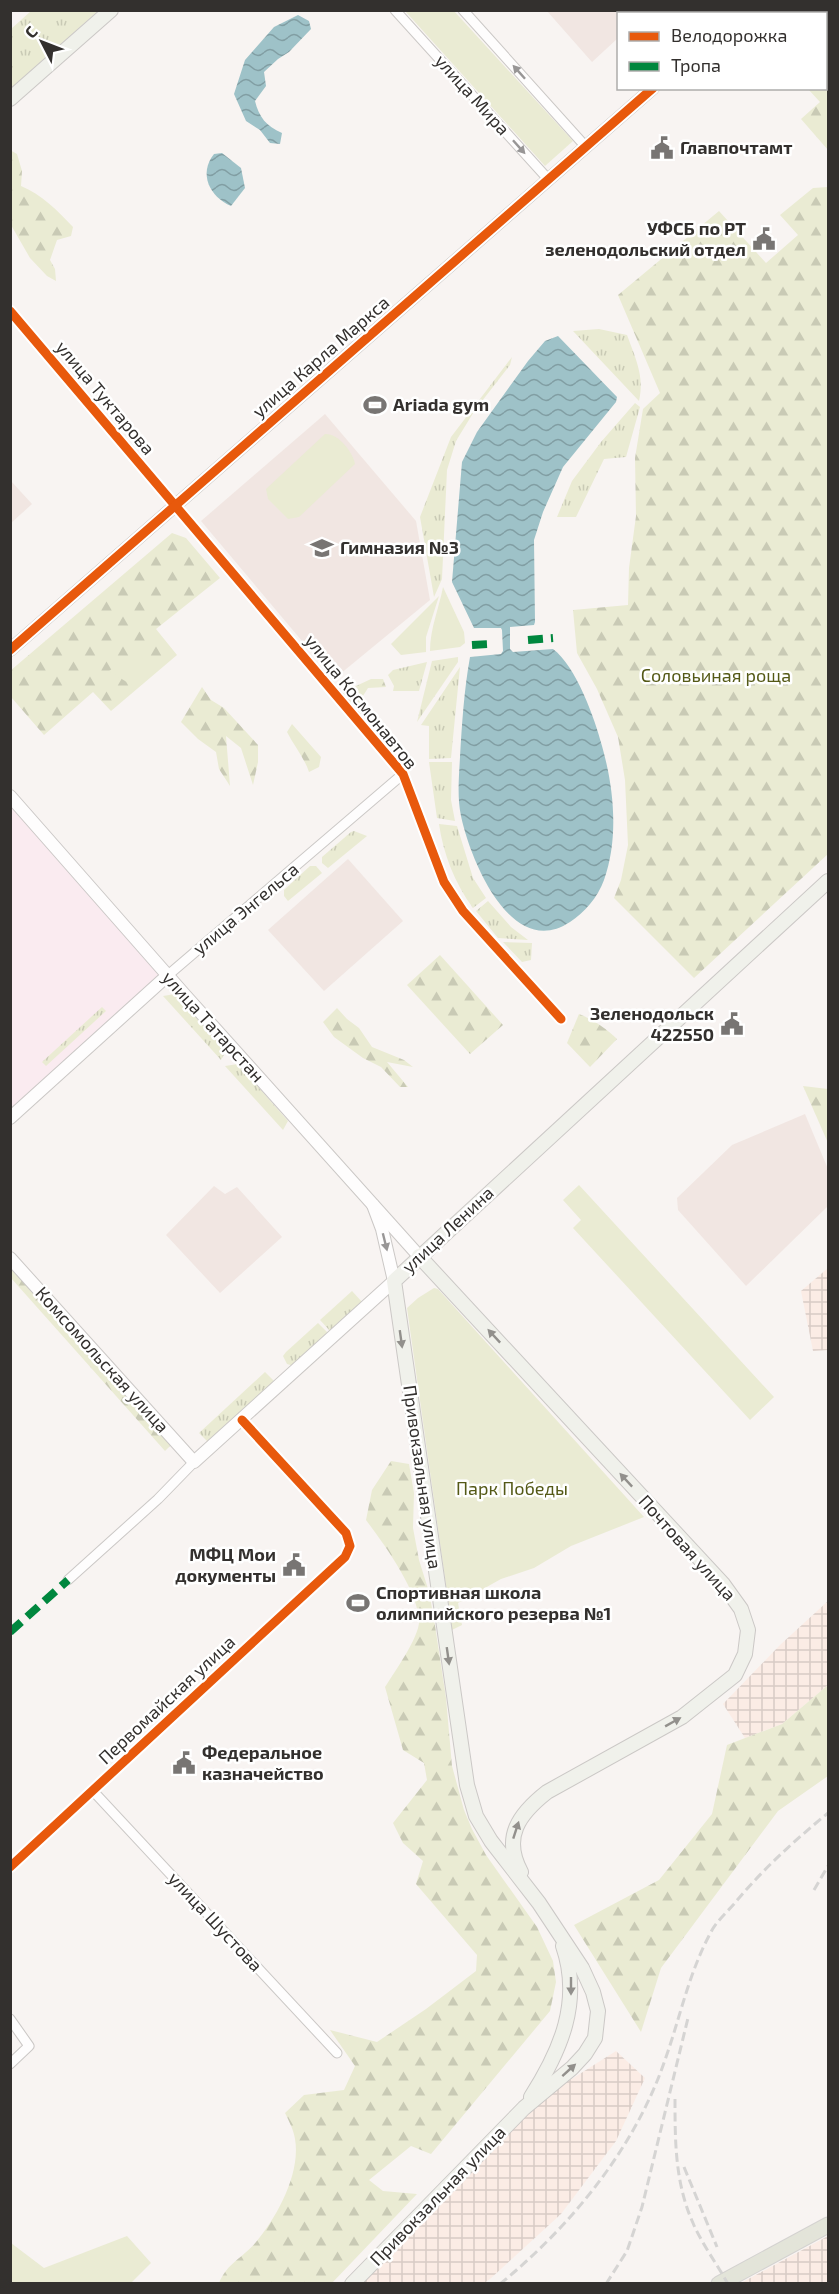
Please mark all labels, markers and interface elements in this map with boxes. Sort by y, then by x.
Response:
north arrow [12,12,72,72]
legend [617,12,827,90]
text: С [20,22,41,41]
text: Велодорожка [671,24,787,46]
street label: улица Мира [431,49,515,139]
text: Тропа [671,54,721,76]
one-way arrow [513,65,526,80]
public building icon: Главпочтамт [649,135,675,161]
place label: Главпочтамт [680,136,792,158]
one-way arrow [512,139,525,154]
place label: УФСБ по РТ зеленодольский отдел [545,217,746,260]
public building icon: УФСБ по РТ зеленодольский отдел [751,226,777,252]
street label: улица Карла Маркса [247,291,393,422]
street label: улица Туктарова [52,336,160,459]
sports icon: Ariada gym [362,392,388,418]
place label: Ariada gym [393,393,489,415]
school or university icon: Гимназия №3 [309,535,335,561]
place label: Гимназия №3 [340,536,459,558]
street label: улица Космонавтов [301,630,423,773]
park label: Соловьиная роща [641,664,791,686]
street label: улица Энгельса [188,858,303,959]
street label: улица Татарстан [158,966,269,1086]
place label: Зеленодольск 422550 [590,1002,714,1045]
public building icon: Зеленодольск 422550 [719,1011,745,1037]
street label: улица Ленина [397,1181,498,1277]
one-way arrow [381,1233,391,1251]
street label: Комсомольская улица [31,1282,174,1437]
one-way arrow [397,1329,406,1348]
one-way arrow [487,1329,501,1344]
street label: Привокзальная улица [399,1383,447,1570]
one-way arrow [619,1472,633,1487]
park label: Парк Победы [456,1477,568,1499]
street label: Почтовая улица [634,1490,741,1605]
place label: МФЦ Мои документы [175,1543,276,1586]
public building icon: МФЦ Мои документы [281,1552,307,1578]
place label: Спортивная школа олимпийского резерва №1 [376,1581,611,1624]
sports icon: Спортивная школа олимпийского резерва №1 [345,1590,371,1616]
street label: Первомайская улица [93,1630,239,1768]
one-way arrow [444,1647,453,1666]
one-way arrow [665,1717,682,1727]
place label: Федеральное казначейство [202,1741,324,1784]
public building icon: Федеральное казначейство [171,1750,197,1776]
one-way arrow [512,1821,521,1839]
street label: улица Шустова [164,1867,267,1976]
one-way arrow [566,1977,576,1996]
one-way arrow [561,2064,576,2077]
street label: Привокзальная улица [365,2121,510,2270]

